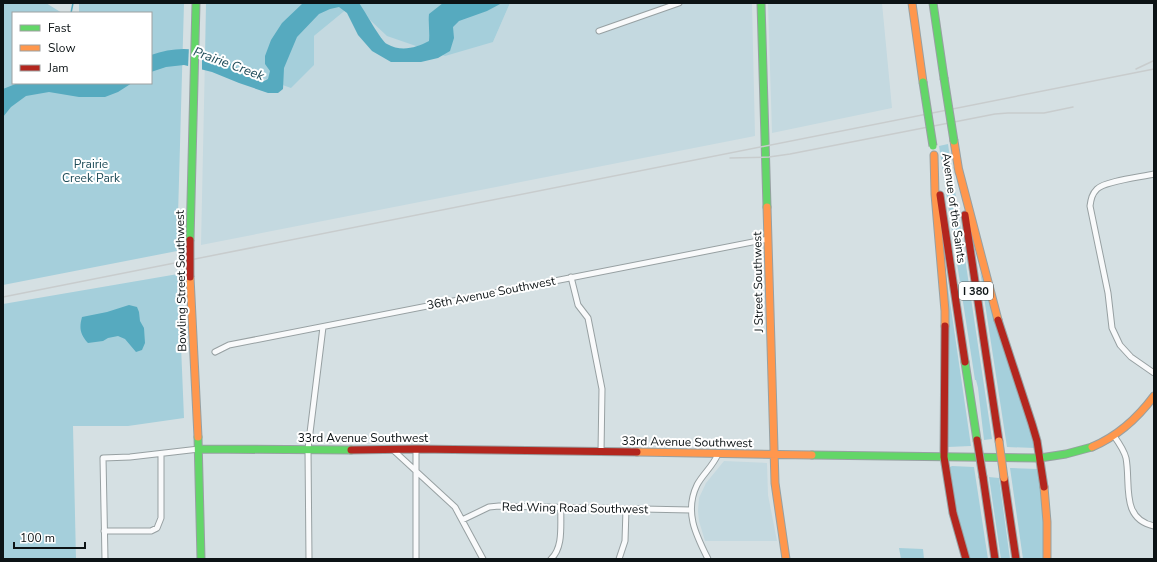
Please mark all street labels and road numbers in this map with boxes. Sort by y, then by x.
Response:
street label: Avenue of the Saints [938,152,970,264]
street label: Bowling Street Southwest [172,209,190,352]
street label: J Street Southwest [749,231,767,334]
street label: 36th Avenue Southwest [425,273,557,313]
road number: I 380 [959,282,993,300]
street label: 33rd Avenue Southwest [298,430,429,446]
street label: 33rd Avenue Southwest [622,433,753,451]
street label: Red Wing Road Southwest [502,499,649,517]

